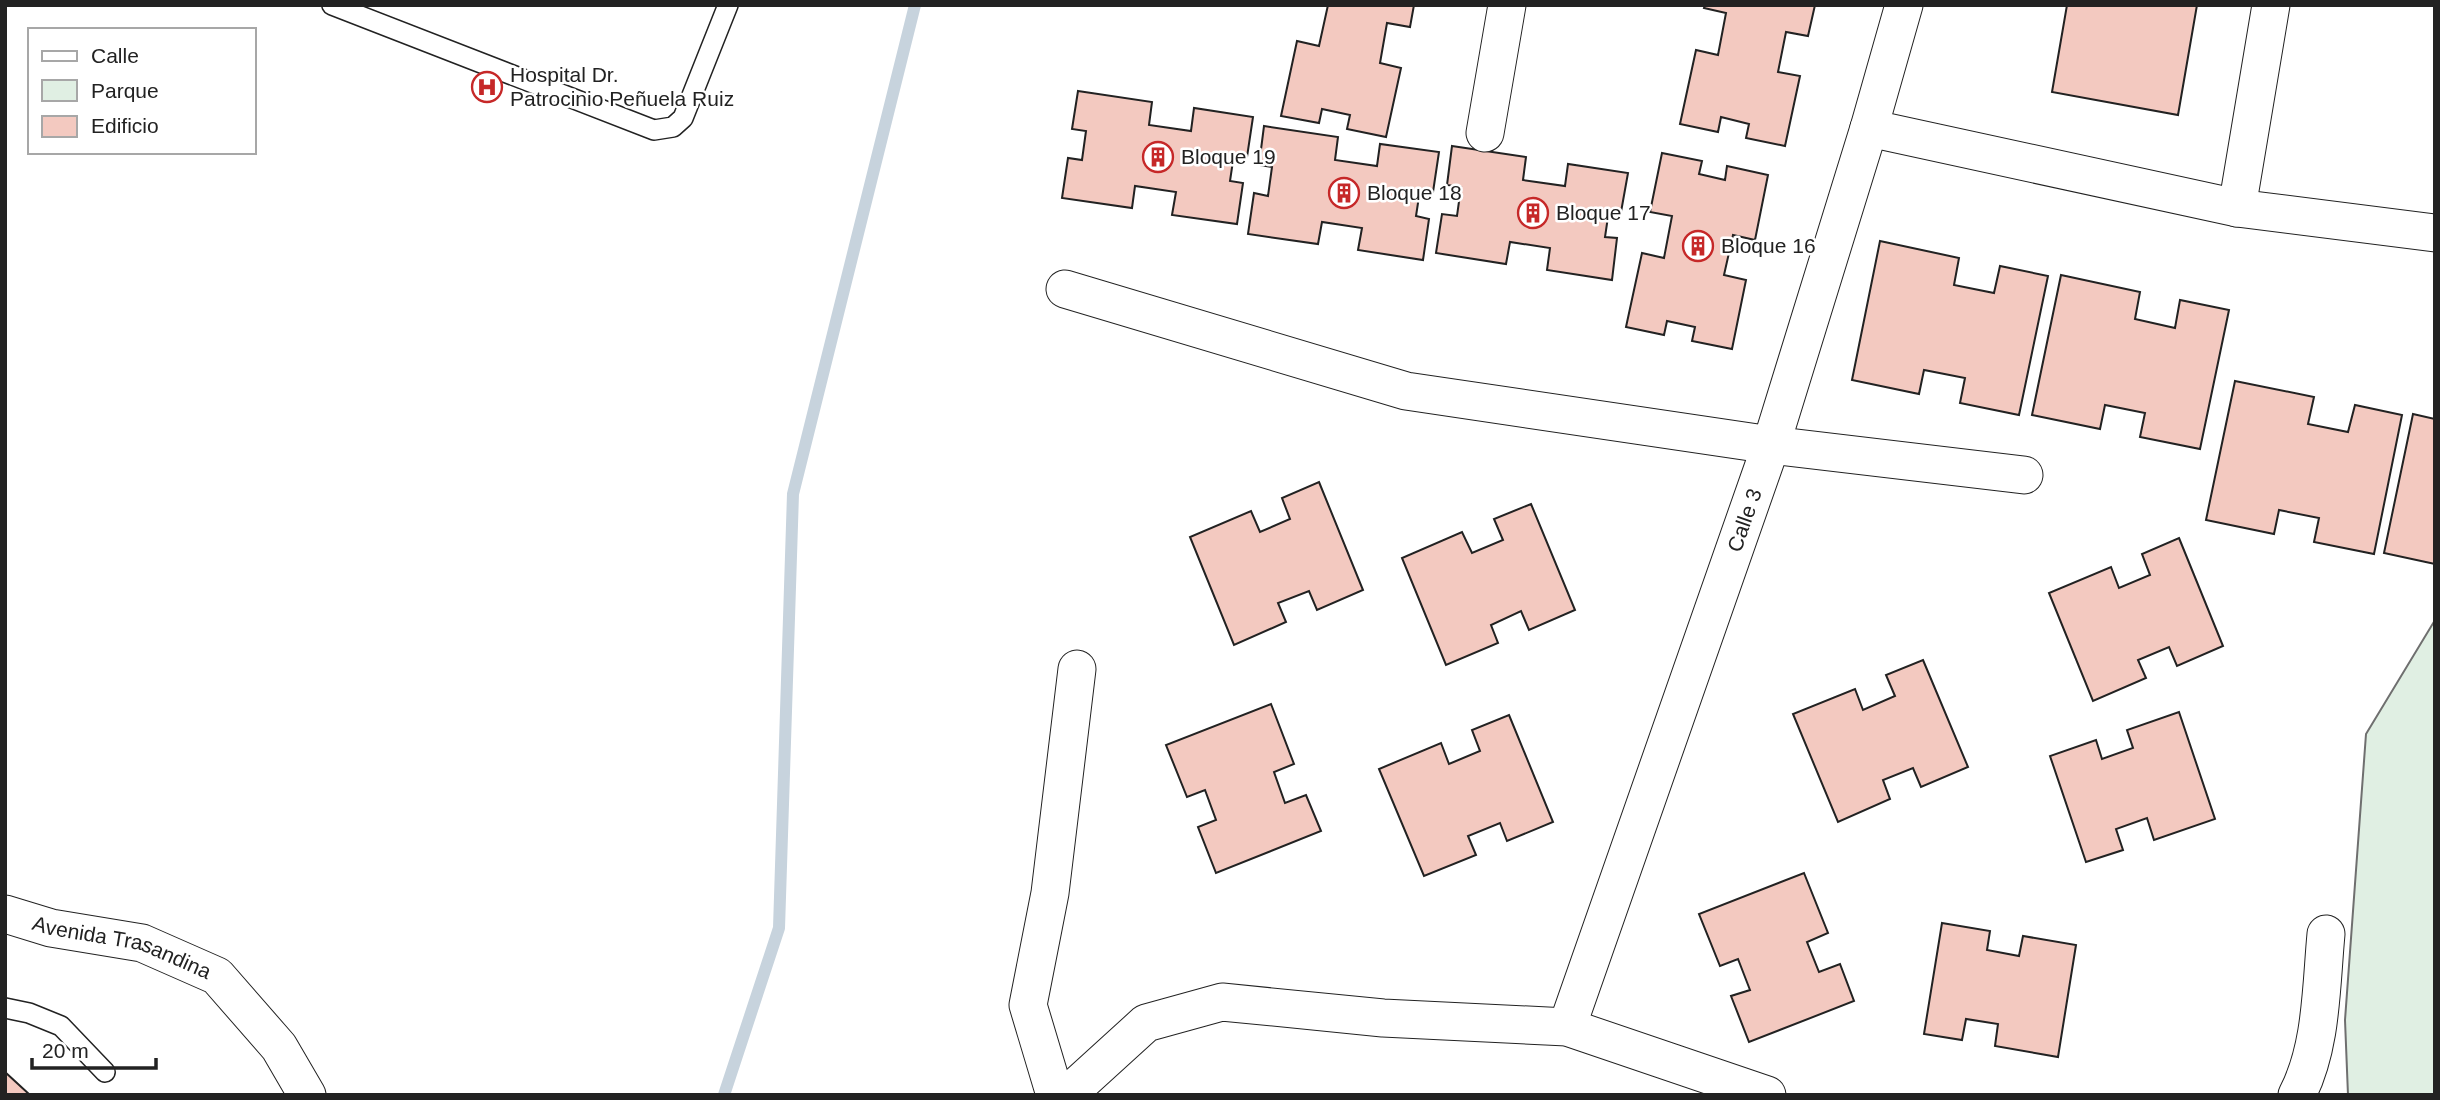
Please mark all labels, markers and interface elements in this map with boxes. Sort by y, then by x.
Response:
legend [28,28,256,154]
text: Calle [91,44,139,67]
place label: Hospital Dr. Patrocinio Peñuela Ruiz [510,63,734,110]
hospital icon: Hospital Dr. Patrocinio Peñuela Ruiz [470,70,504,104]
text: Parque [91,79,159,102]
text: Edificio [91,114,159,137]
building icon: Bloque 19 [1141,140,1175,174]
place label: Bloque 19 [1181,145,1276,168]
building icon: Bloque 18 [1327,176,1361,210]
place label: Bloque 18 [1367,181,1462,204]
building icon: Bloque 17 [1516,196,1550,230]
place label: Bloque 17 [1556,201,1651,224]
building icon: Bloque 16 [1681,229,1715,263]
place label: Bloque 16 [1721,234,1816,257]
street label: Calle 3 [1722,485,1766,555]
street label: Avenida Trasandina [30,911,215,983]
scale bar [32,1026,156,1070]
text: 20 m [42,1039,89,1062]

